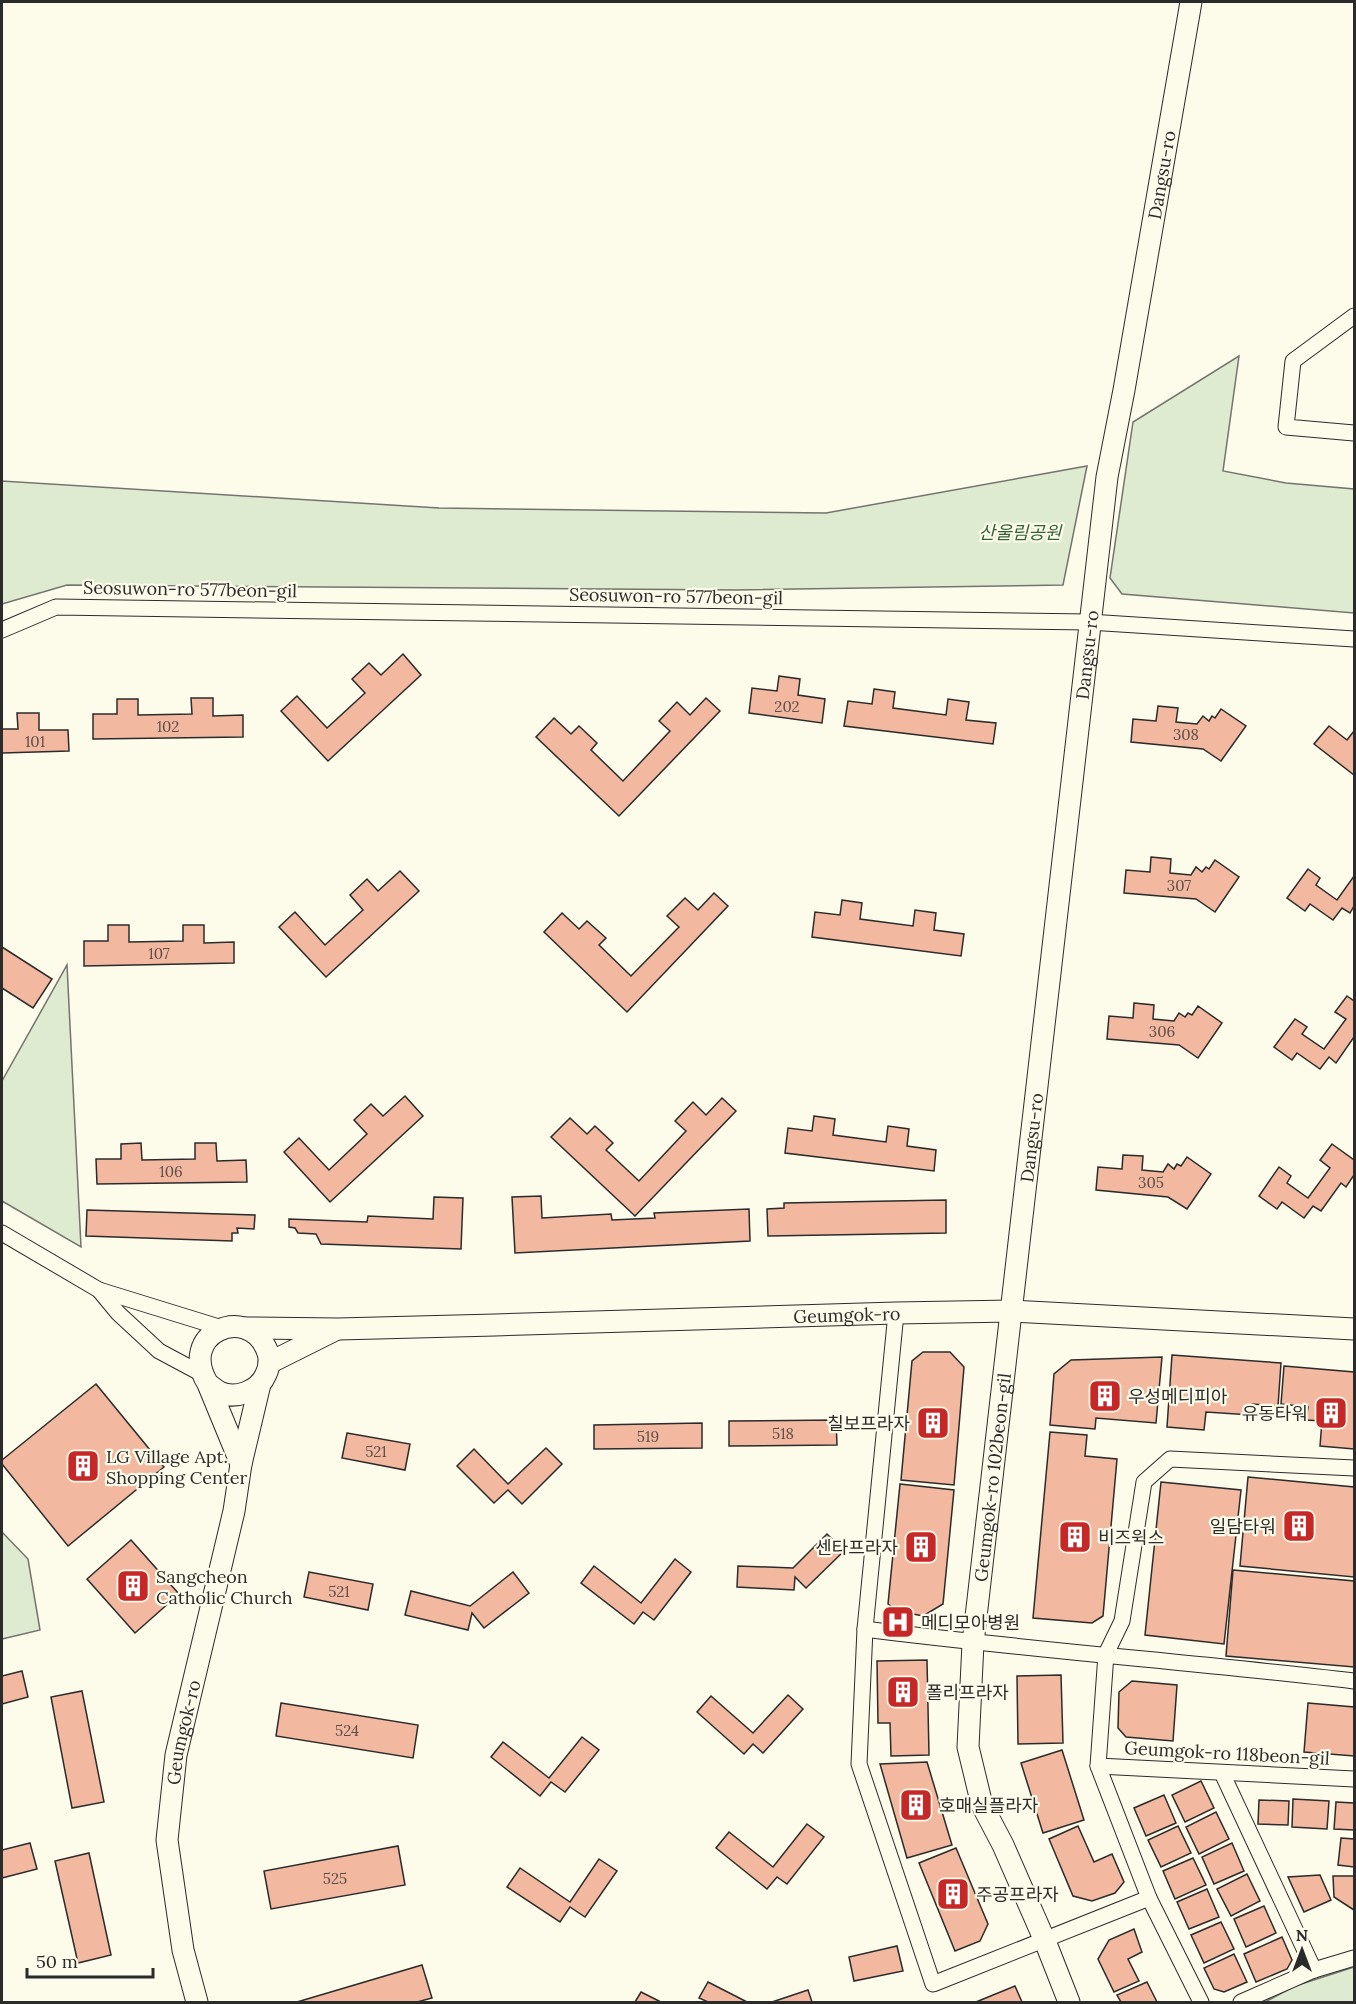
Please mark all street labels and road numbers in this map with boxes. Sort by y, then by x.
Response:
street label: Dangsu-ro [1142,129,1180,221]
street label: Seosuwon-ro 577beon-gil [83,576,297,602]
street label: Seosuwon-ro 577beon-gil [569,583,783,609]
street label: Dangsu-ro [1070,609,1103,701]
street label: Dangsu-ro [1015,1092,1048,1183]
street label: Geumgok-ro [793,1301,901,1328]
street label: Geumgok-ro 102beon-gil [969,1372,1015,1583]
street label: Geumgok-ro [161,1677,205,1786]
street label: Geumgok-ro 118beon-gil [1124,1736,1330,1770]

